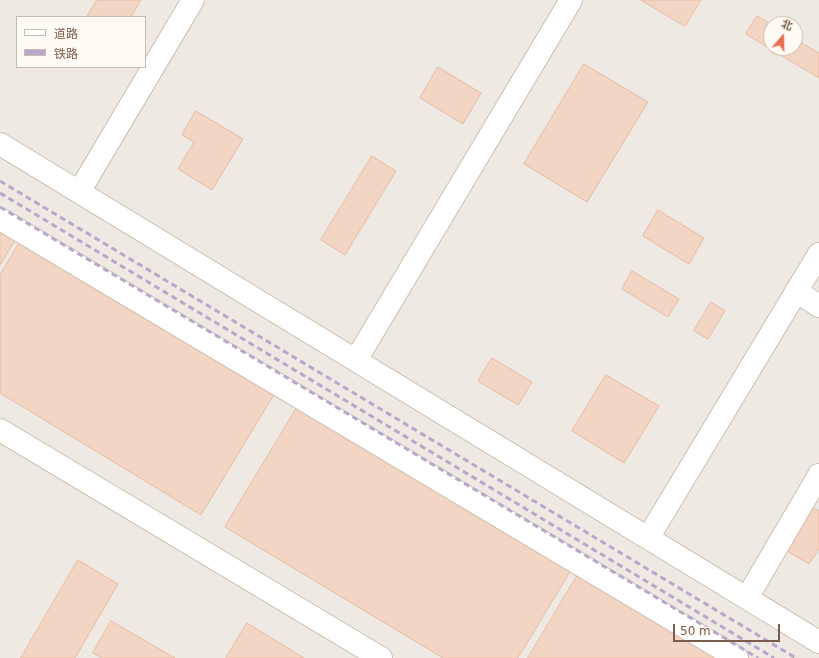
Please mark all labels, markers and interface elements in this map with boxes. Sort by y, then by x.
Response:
legend [16,16,146,68]
north arrow [763,16,803,56]
text: 北 [780,17,794,33]
text: 道路 [54,27,78,41]
text: 铁路 [54,47,78,61]
scale bar [675,616,782,642]
text: 50 m [680,624,711,638]

